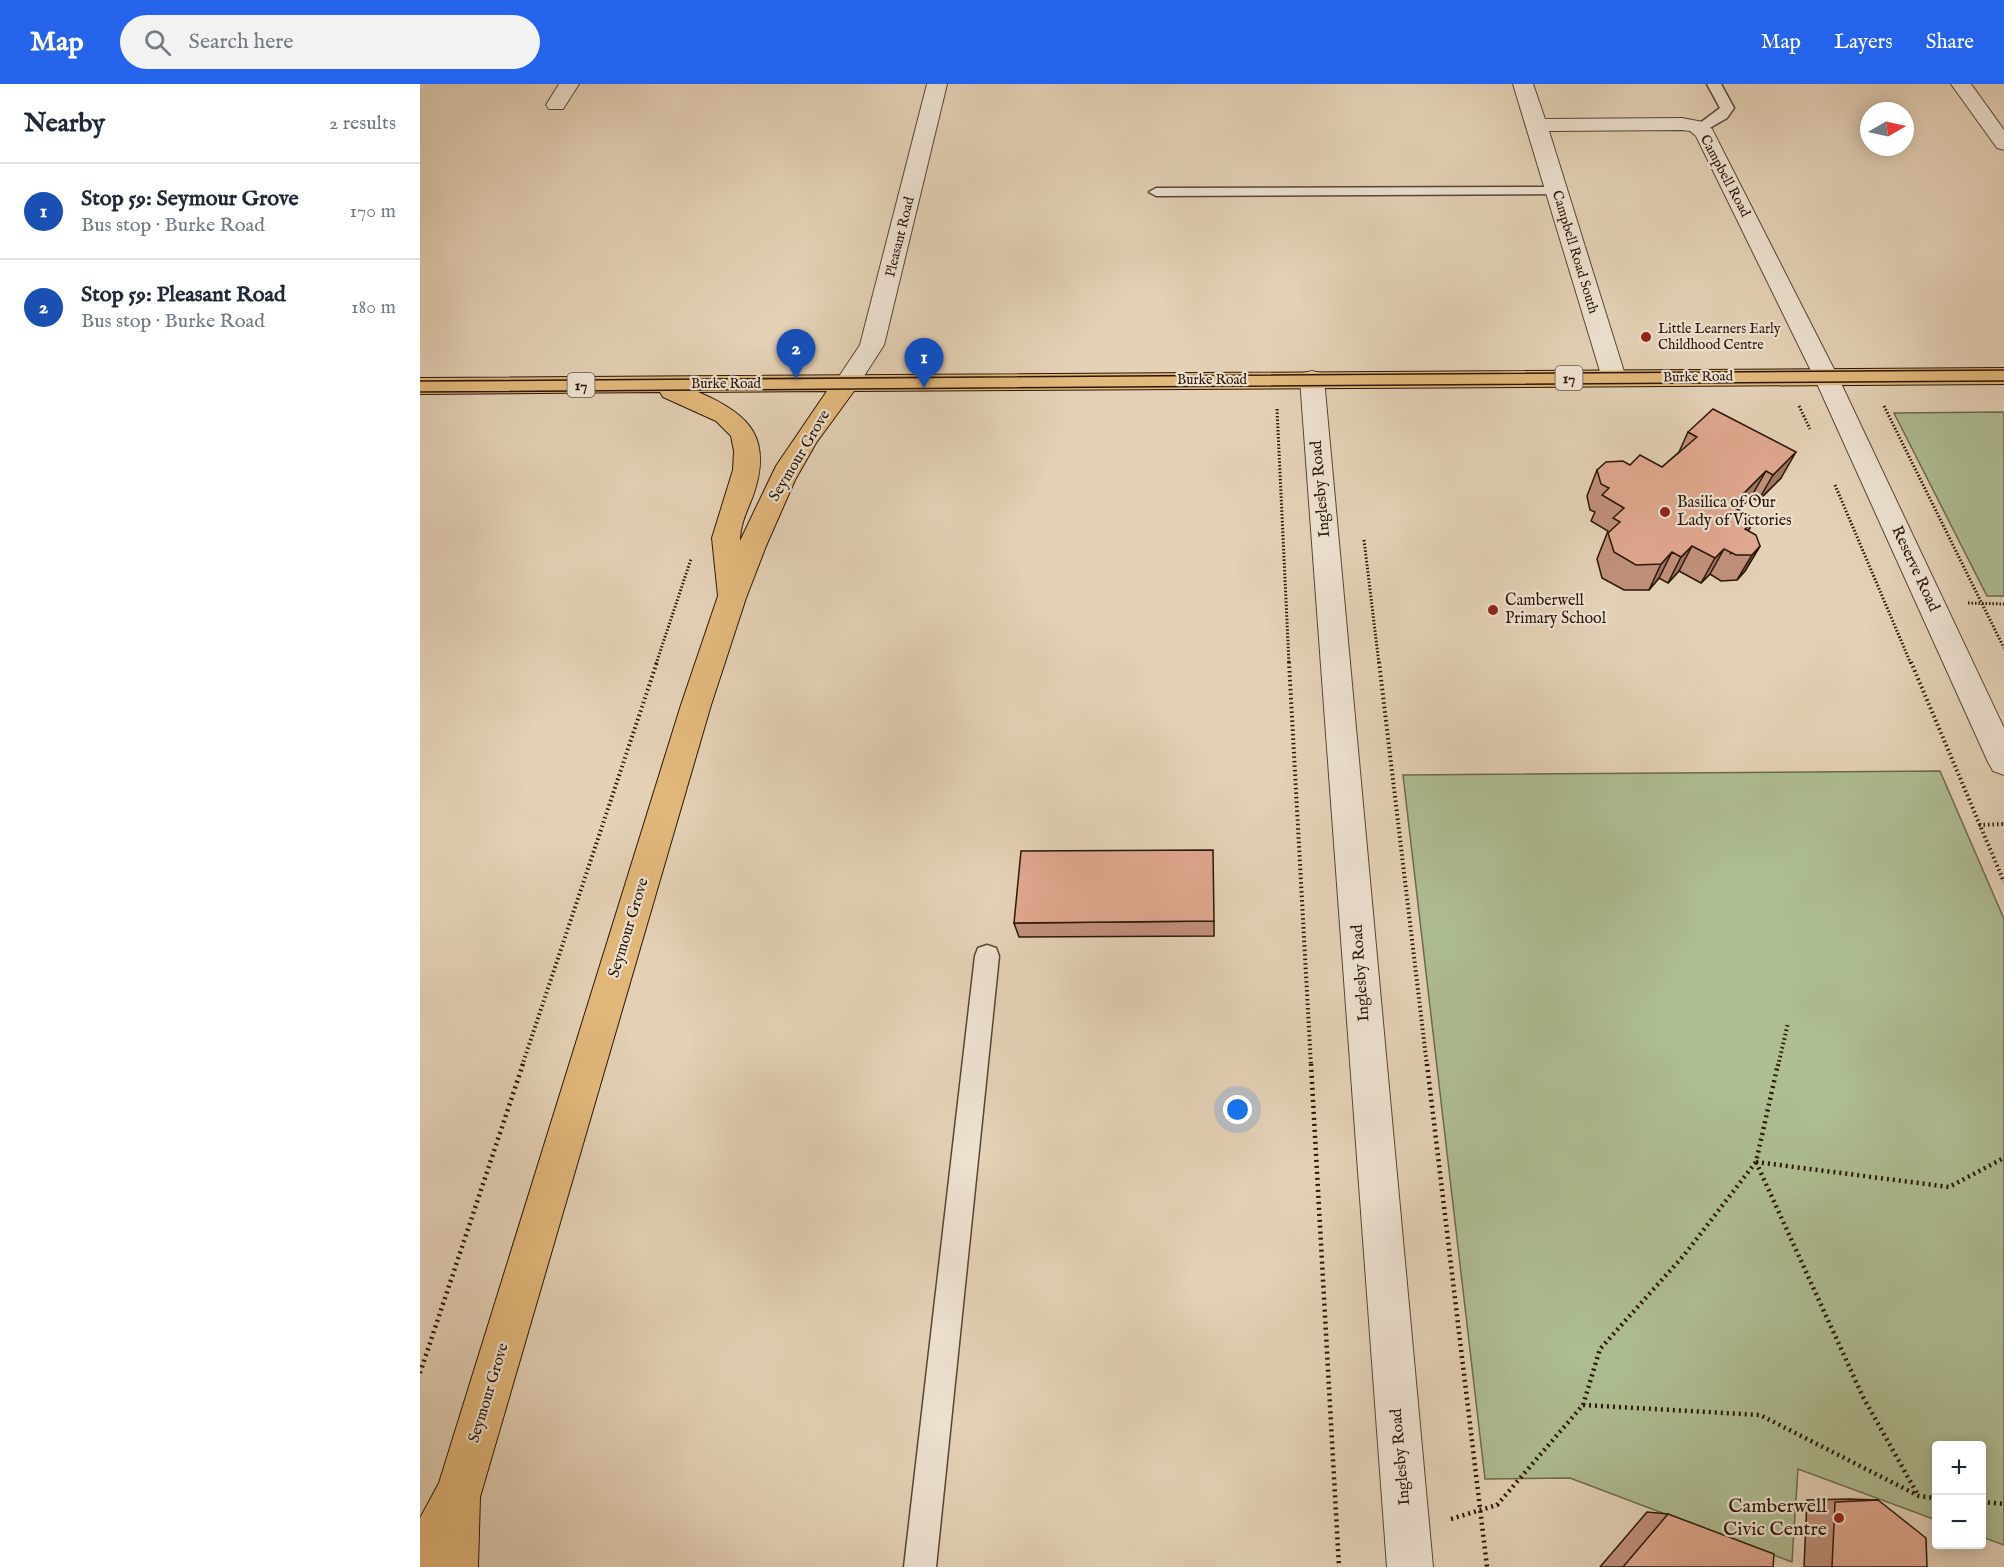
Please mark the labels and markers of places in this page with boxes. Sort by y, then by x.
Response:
place label: Little Learners Early Childhood Centre [1658,320,1781,354]
pin: 2 [776,330,815,379]
marker: Little Learners Early Childhood Centre [1639,330,1653,344]
pin: 1 [904,338,944,388]
place label: Basilica of Our Lady of Victories [1677,493,1792,531]
marker: Basilica of Our Lady of Victories [1658,505,1672,519]
place label: Camberwell Primary School [1505,591,1607,629]
marker: Camberwell Primary School [1486,603,1500,617]
place label: Camberwell Civic Centre [1723,1494,1828,1542]
marker: Camberwell Civic Centre [1832,1511,1846,1525]

